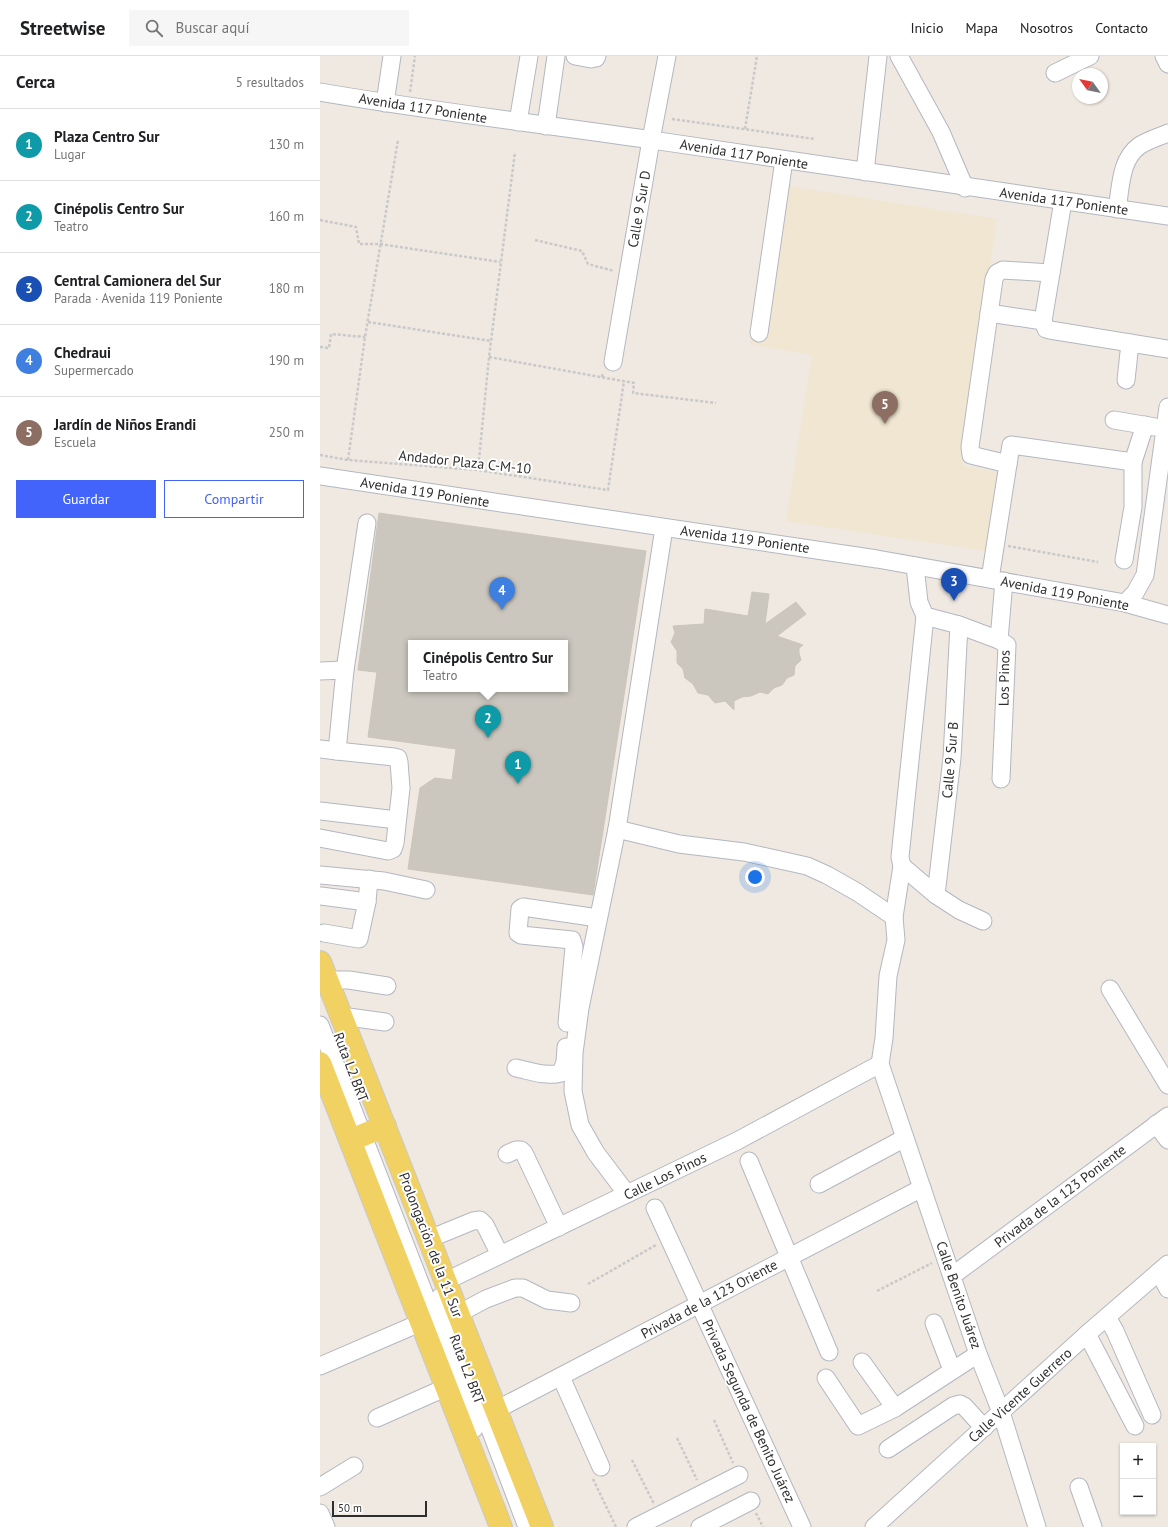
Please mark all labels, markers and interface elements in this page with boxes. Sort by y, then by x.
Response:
search box [129,10,409,46]
text: Streetwise [20,16,105,40]
icon: search [143,17,165,39]
text: Buscar aquí [175,18,249,37]
text: Inicio [910,19,943,37]
text: Mapa [965,19,998,37]
text: Nosotros [1020,19,1073,37]
text: Contacto [1095,19,1148,37]
north arrow [1072,68,1108,104]
text: Cerca [16,71,55,93]
text: 5 resultados [236,74,304,91]
street label: Avenida 117 Poniente [358,89,488,127]
text: Plaza Centro Sur [54,127,160,146]
street label: Avenida 117 Poniente [679,135,809,173]
text: 1 [25,136,33,153]
text: 130 m [269,136,304,153]
text: Lugar [54,146,85,163]
street label: Calle 9 Sur D [623,169,655,249]
street label: Avenida 117 Poniente [999,183,1129,219]
text: Cinépolis Centro Sur [54,199,184,218]
text: 2 [25,208,33,225]
text: 160 m [269,208,304,225]
text: Teatro [54,218,88,235]
text: Central Camionera del Sur [54,271,221,290]
text: 3 [25,280,33,297]
text: 180 m [269,280,304,297]
text: Parada · Avenida 119 Poniente [54,290,223,307]
text: Chedraui [54,343,111,362]
text: 4 [25,352,33,369]
text: 190 m [269,352,304,369]
text: Supermercado [54,362,134,379]
pin: 5 [872,391,898,424]
text: Jardín de Niños Erandi [54,415,196,434]
text: 5 [25,424,33,441]
text: 250 m [269,424,304,441]
text: Escuela [54,434,96,451]
street label: Andador Plaza C-M-10 [398,446,532,478]
street label: Avenida 119 Poniente [359,473,491,511]
button: Guardar [16,480,156,518]
button: Compartir [164,480,304,518]
street label: Avenida 119 Poniente [679,521,811,557]
pin: 3 [941,568,967,601]
street label: Avenida 119 Poniente [999,572,1131,614]
pin: 4 [489,577,515,610]
popup [408,640,568,692]
text: Cinépolis Centro Sur [423,648,553,667]
street label: Los Pinos [995,650,1013,706]
text: Teatro [423,667,457,684]
pin: 2 [475,705,501,738]
street label: Calle 9 Sur B [938,721,962,799]
pin: 1 [505,751,531,784]
your location [745,867,765,887]
street label: Ruta L2 BRT [329,1030,373,1105]
street label: Privada de la 123 Poniente [991,1141,1129,1251]
street label: Calle Los Pinos [621,1148,709,1204]
street label: Prolongación de la 11 Sur [395,1170,467,1320]
street label: Calle Benito Juárez [932,1239,986,1351]
street label: Privada de la 123 Oriente [638,1255,780,1343]
street label: Privada Segunda de Benito Juárez [698,1316,800,1506]
street label: Ruta L2 BRT [445,1332,489,1407]
street label: Calle Vicente Guerrero [964,1344,1076,1446]
map controls [1120,1443,1156,1515]
button: + [1120,1443,1156,1479]
button: − [1120,1479,1156,1515]
scale bar [332,1499,427,1518]
text: 50 m [338,1501,362,1515]

